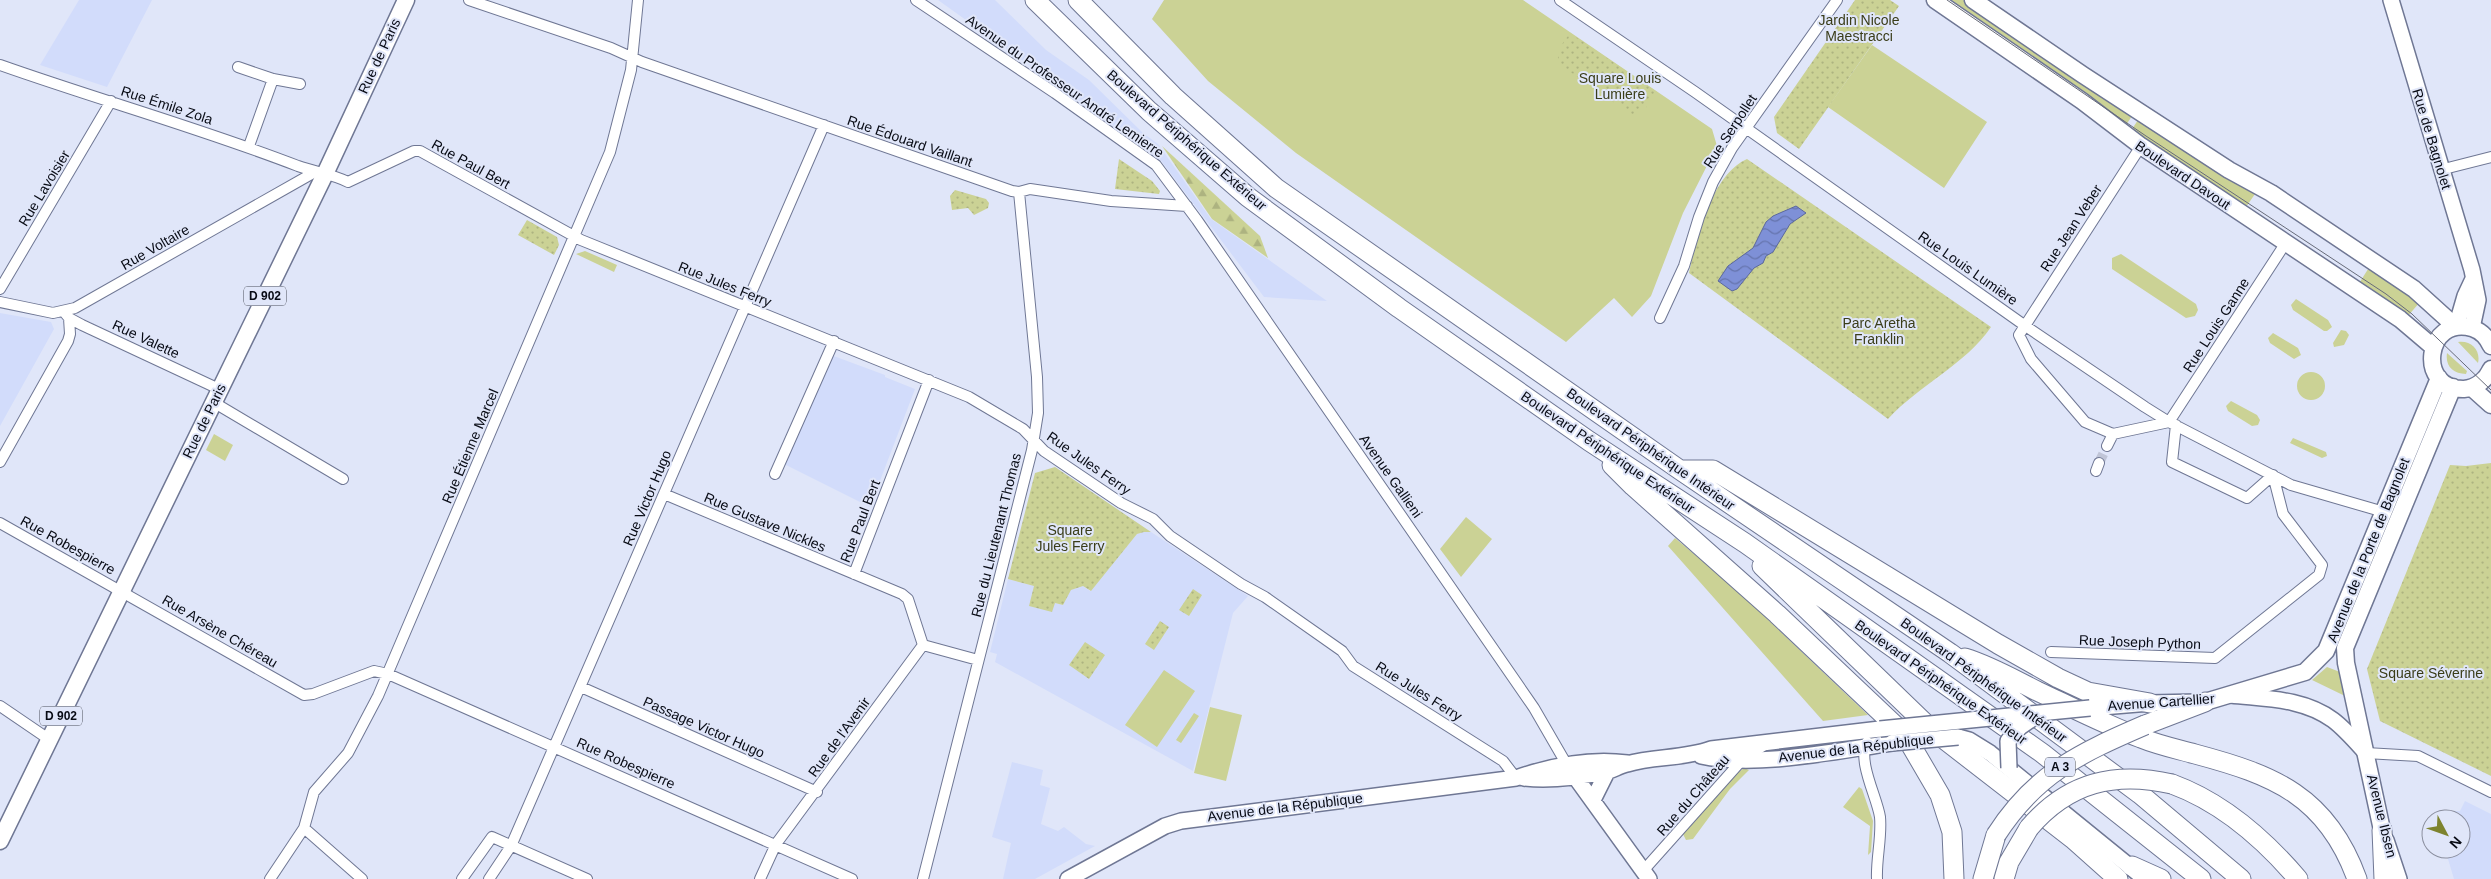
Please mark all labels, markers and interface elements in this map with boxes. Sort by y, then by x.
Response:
street label: Avenue du Professeur André Lemierre [963,11,1167,161]
park label: Jardin Nicole Maestracci [1819,12,1900,44]
street label: Rue de Paris [355,16,403,96]
street label: Boulevard Périphérique Extérieur [1104,66,1270,214]
park label: Square Louis Lumière [1579,70,1661,102]
street label: Rue Émile Zola [119,83,215,127]
street label: Rue de Bagnolet [2409,87,2455,191]
street label: Rue Serpollet [1700,91,1760,171]
street label: Rue Édouard Vaillant [845,112,975,170]
street label: Rue Paul Bert [429,136,513,192]
street label: Boulevard Davout [2132,137,2234,213]
street label: Rue Lavoisier [15,147,73,229]
street label: Rue Jean Veber [2037,181,2105,274]
street label: Rue Voltaire [118,221,192,273]
street label: Rue Louis Lumière [1915,228,2021,308]
street label: Rue Jules Ferry [676,258,774,310]
street label: Rue Louis Ganne [2180,275,2252,375]
road number: D 902 [244,286,286,306]
park label: Parc Aretha Franklin [1842,315,1916,347]
street label: Rue Valette [110,317,182,362]
street label: Rue de Paris [179,381,229,461]
street label: Boulevard Périphérique Intérieur [1564,385,1738,514]
street label: Rue Étienne Marcel [439,386,501,506]
street label: Boulevard Périphérique Extérieur [1518,388,1698,516]
street label: Rue Jules Ferry [1044,428,1134,498]
street label: Avenue Gallieni [1356,431,1426,521]
street label: Rue Victor Hugo [620,448,674,548]
street label: Rue du Lieutenant Thomas [968,451,1024,619]
street label: Avenue de la Porte de Bagnolet [2324,455,2412,645]
street label: Rue Paul Bert [837,477,883,565]
street label: Rue Gustave Nickles [702,489,828,555]
street label: Rue Robespierre [18,512,118,578]
park label: Square Jules Ferry [1035,522,1105,554]
street label: Rue Arsène Chéreau [159,591,281,671]
street label: Boulevard Périphérique Intérieur [1898,614,2071,746]
street label: Boulevard Périphérique Extérieur [1852,616,2030,748]
street label: Rue Joseph Python [2079,632,2201,652]
street label: Rue Jules Ferry [1373,658,1465,724]
park label: Square Séverine [2379,665,2483,681]
street label: Avenue Cartellier [2107,690,2215,714]
street label: Passage Victor Hugo [641,693,767,761]
street label: Rue de l'Avenir [805,694,873,780]
road number: D 902 [40,706,82,726]
street label: Avenue de la République [1778,731,1935,765]
street label: Rue Robespierre [574,734,678,792]
street label: Rue du Château [1654,751,1732,839]
road number: A 3 [2045,758,2075,776]
street label: Avenue Ibsen [2364,773,2400,859]
street label: Avenue de la République [1207,790,1364,824]
north arrow [2421,809,2471,859]
text: N [2446,833,2465,852]

